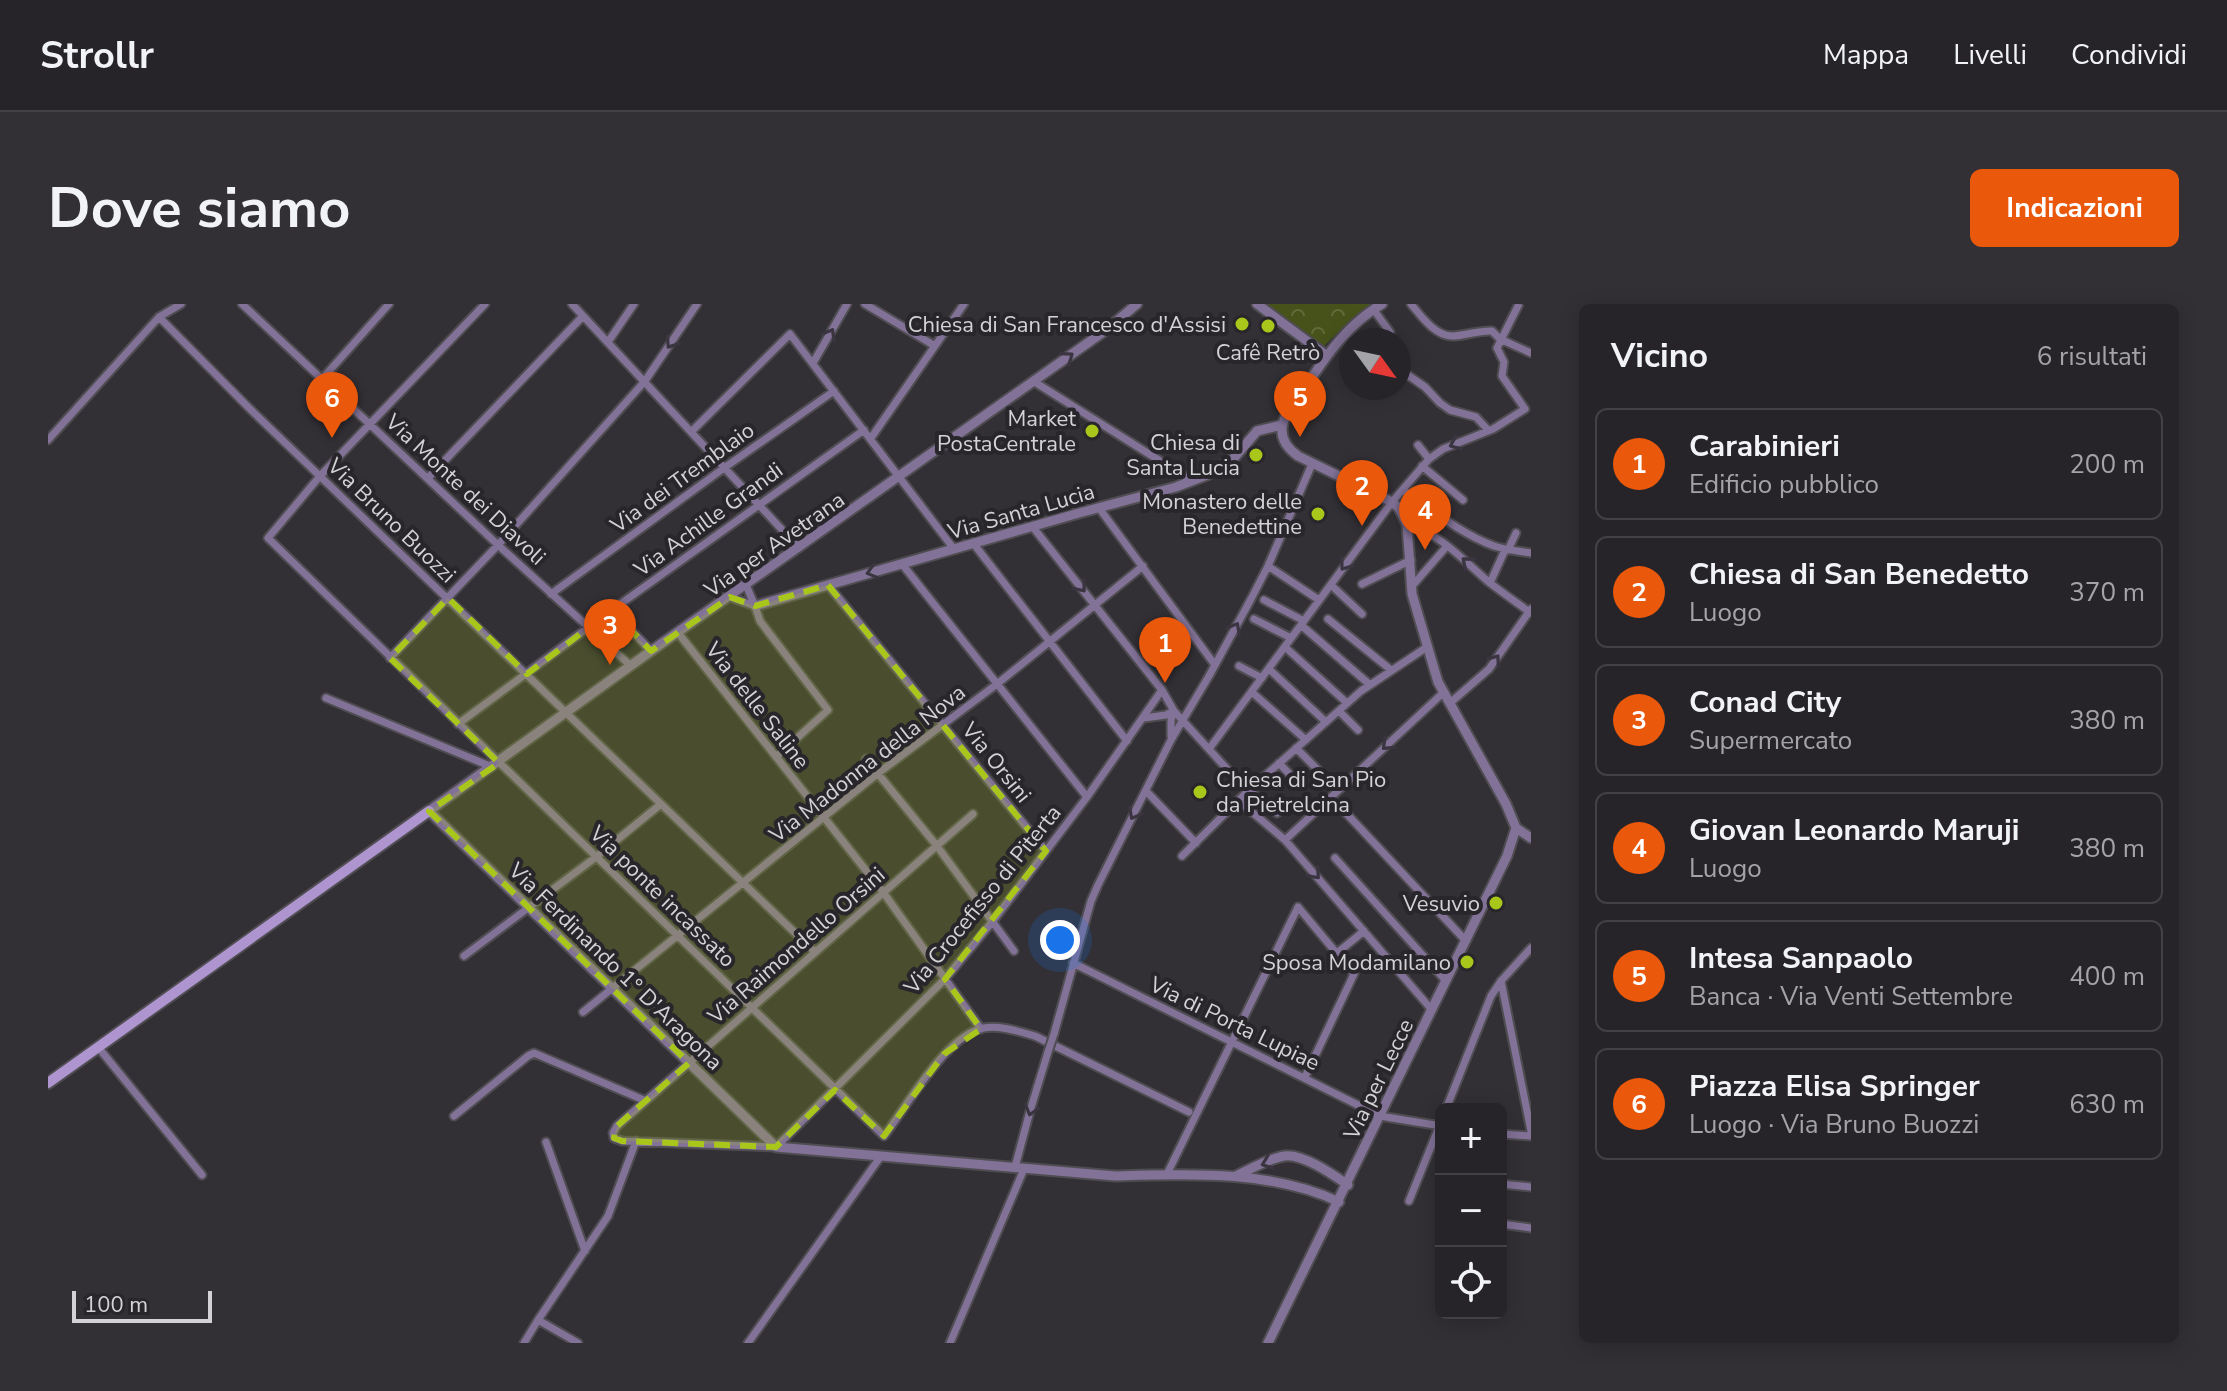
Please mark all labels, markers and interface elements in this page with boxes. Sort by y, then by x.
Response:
text: Strollr [40,30,154,81]
text: Mappa [1823,36,1909,74]
text: Livelli [1953,36,2027,74]
text: Condividi [2071,36,2187,74]
button: Indicazioni [1970,169,2179,247]
text: Dove siamo [48,170,350,247]
place label: Chiesa di San Francesco d'Assisi [908,310,1226,340]
marker: Chiesa di San Francesco d'Assisi [1233,315,1251,333]
marker: Cafê Retrò [1259,317,1277,335]
one-way arrow [820,328,836,342]
north arrow [1339,328,1411,400]
text: Vicino [1611,333,1708,379]
one-way arrow [666,334,681,348]
place label: Cafê Retrò [1216,338,1320,368]
text: 6 risultati [2037,339,2147,374]
one-way arrow [1059,352,1073,366]
pin: 5 [1274,371,1326,437]
pin: 6 [306,372,358,438]
place label: Market PostaCentrale [937,404,1076,459]
street label: Via Monte dei Diavoli [378,407,552,572]
street label: Via dei Tremblaio [604,415,761,541]
marker: Market PostaCentrale [1083,422,1101,440]
text: Carabinieri [1689,426,1840,467]
place label: Chiesa di Santa Lucia [1126,428,1240,483]
one-way arrow [1449,434,1463,450]
marker: Chiesa di Santa Lucia [1247,446,1265,464]
text: 1 [1631,447,1647,482]
text: 200 m [2069,447,2145,482]
street label: Via Bruno Buozzi [320,451,462,590]
street label: Via Achille Grandi [627,456,789,585]
pin: 2 [1336,460,1388,526]
text: Edificio pubblico [1689,467,1879,502]
street label: Via Santa Lucia [943,477,1098,548]
pin: 4 [1399,484,1451,550]
street label: Via per Avetrana [697,485,851,605]
place label: Monastero delle Benedettine [1142,487,1302,542]
marker: Monastero delle Benedettine [1309,505,1327,523]
text: Chiesa di San Benedetto [1689,554,2029,595]
one-way arrow [1341,556,1355,571]
one-way arrow [1461,558,1476,572]
one-way arrow [866,563,880,579]
text: 2 [1631,575,1647,610]
text: 370 m [2069,575,2145,610]
one-way arrow [1071,578,1085,593]
text: Luogo [1689,595,1762,630]
pin: 3 [584,599,636,665]
pin: 1 [1139,617,1191,683]
one-way arrow [1226,622,1241,636]
street label: Via delle Saline [698,635,816,775]
one-way arrow [1485,654,1499,668]
street label: Via Madonna della Nova [762,678,972,851]
text: Conad City [1689,682,1841,723]
text: 3 [1631,703,1647,738]
text: 380 m [2069,703,2145,738]
street label: Via Orsini [954,715,1038,809]
text: Supermercato [1689,723,1852,758]
one-way arrow [1381,735,1396,749]
place label: Chiesa di San Pio da Pietrelcina [1216,765,1386,820]
marker: Chiesa di San Pio da Pietrelcina [1191,783,1209,801]
street label: Via Crocefisso di Piterta [897,799,1068,1001]
one-way arrow [1129,806,1144,820]
text: Giovan Leonardo Maruji [1689,810,2019,851]
street label: Via ponte incassato [582,819,742,974]
text: 4 [1631,831,1647,866]
text: 380 m [2069,831,2145,866]
text: Luogo [1689,851,1762,886]
street label: Via Ferdinando 1° D'Aragona [501,856,729,1077]
street label: Via Raimondello Orsini [701,860,892,1032]
one-way arrow [1305,865,1320,880]
place label: Vesuvio [1402,889,1480,919]
marker: Vesuvio [1487,894,1505,912]
your location [1040,920,1080,960]
text: Intesa Sanpaolo [1689,938,1913,979]
place label: Sposa Modamilano [1262,948,1451,978]
marker: Sposa Modamilano [1458,953,1476,971]
text: 5 [1631,959,1647,994]
text: 400 m [2069,959,2145,994]
street label: Via di Porta Lupiae [1144,969,1325,1078]
text: Banca · Via Venti Settembre [1689,979,2013,1014]
street label: Via per Lecce [1336,1014,1421,1146]
text: Piazza Elisa Springer [1689,1066,1980,1107]
text: 6 [1631,1087,1647,1122]
text: 630 m [2069,1087,2145,1122]
one-way arrow [1024,1102,1040,1116]
map controls [1435,1103,1507,1319]
button: + [1435,1103,1507,1175]
text: Luogo · Via Bruno Buozzi [1689,1107,1979,1142]
one-way arrow [1261,1153,1275,1169]
button: − [1435,1175,1507,1247]
button: locate [1435,1247,1507,1319]
scale bar [72,1287,212,1323]
text: 100 m [84,1290,148,1320]

